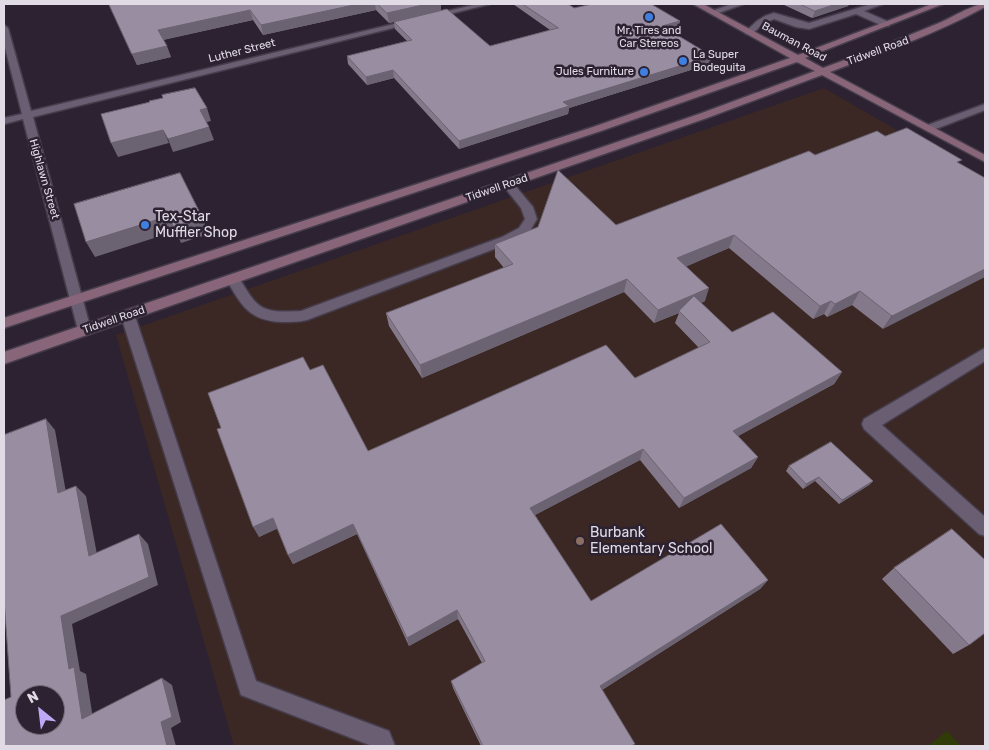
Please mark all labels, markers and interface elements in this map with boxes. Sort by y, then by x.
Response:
marker: Mr. Tires and Car Stereos [643,11,655,23]
street label: Bauman Road [759,19,829,65]
place label: Mr. Tires and Car Stereos [617,24,681,50]
street label: Tidwell Road [845,34,911,68]
street label: Luther Street [207,36,277,66]
place label: La Super Bodeguita [693,48,746,74]
marker: La Super Bodeguita [677,55,689,67]
place label: Jules Furniture [556,65,634,79]
marker: Jules Furniture [638,66,650,78]
street label: Highlawn Street [26,138,62,220]
street label: Tidwell Road [464,171,530,205]
place label: Tex-Star Muffler Shop [155,209,237,242]
marker: Tex-Star Muffler Shop [139,219,151,231]
street label: Tidwell Road [81,303,147,337]
place label: Burbank Elementary School [590,525,713,558]
marker: Burbank Elementary School [574,535,586,547]
north arrow [15,685,65,735]
text: N [24,687,41,707]

